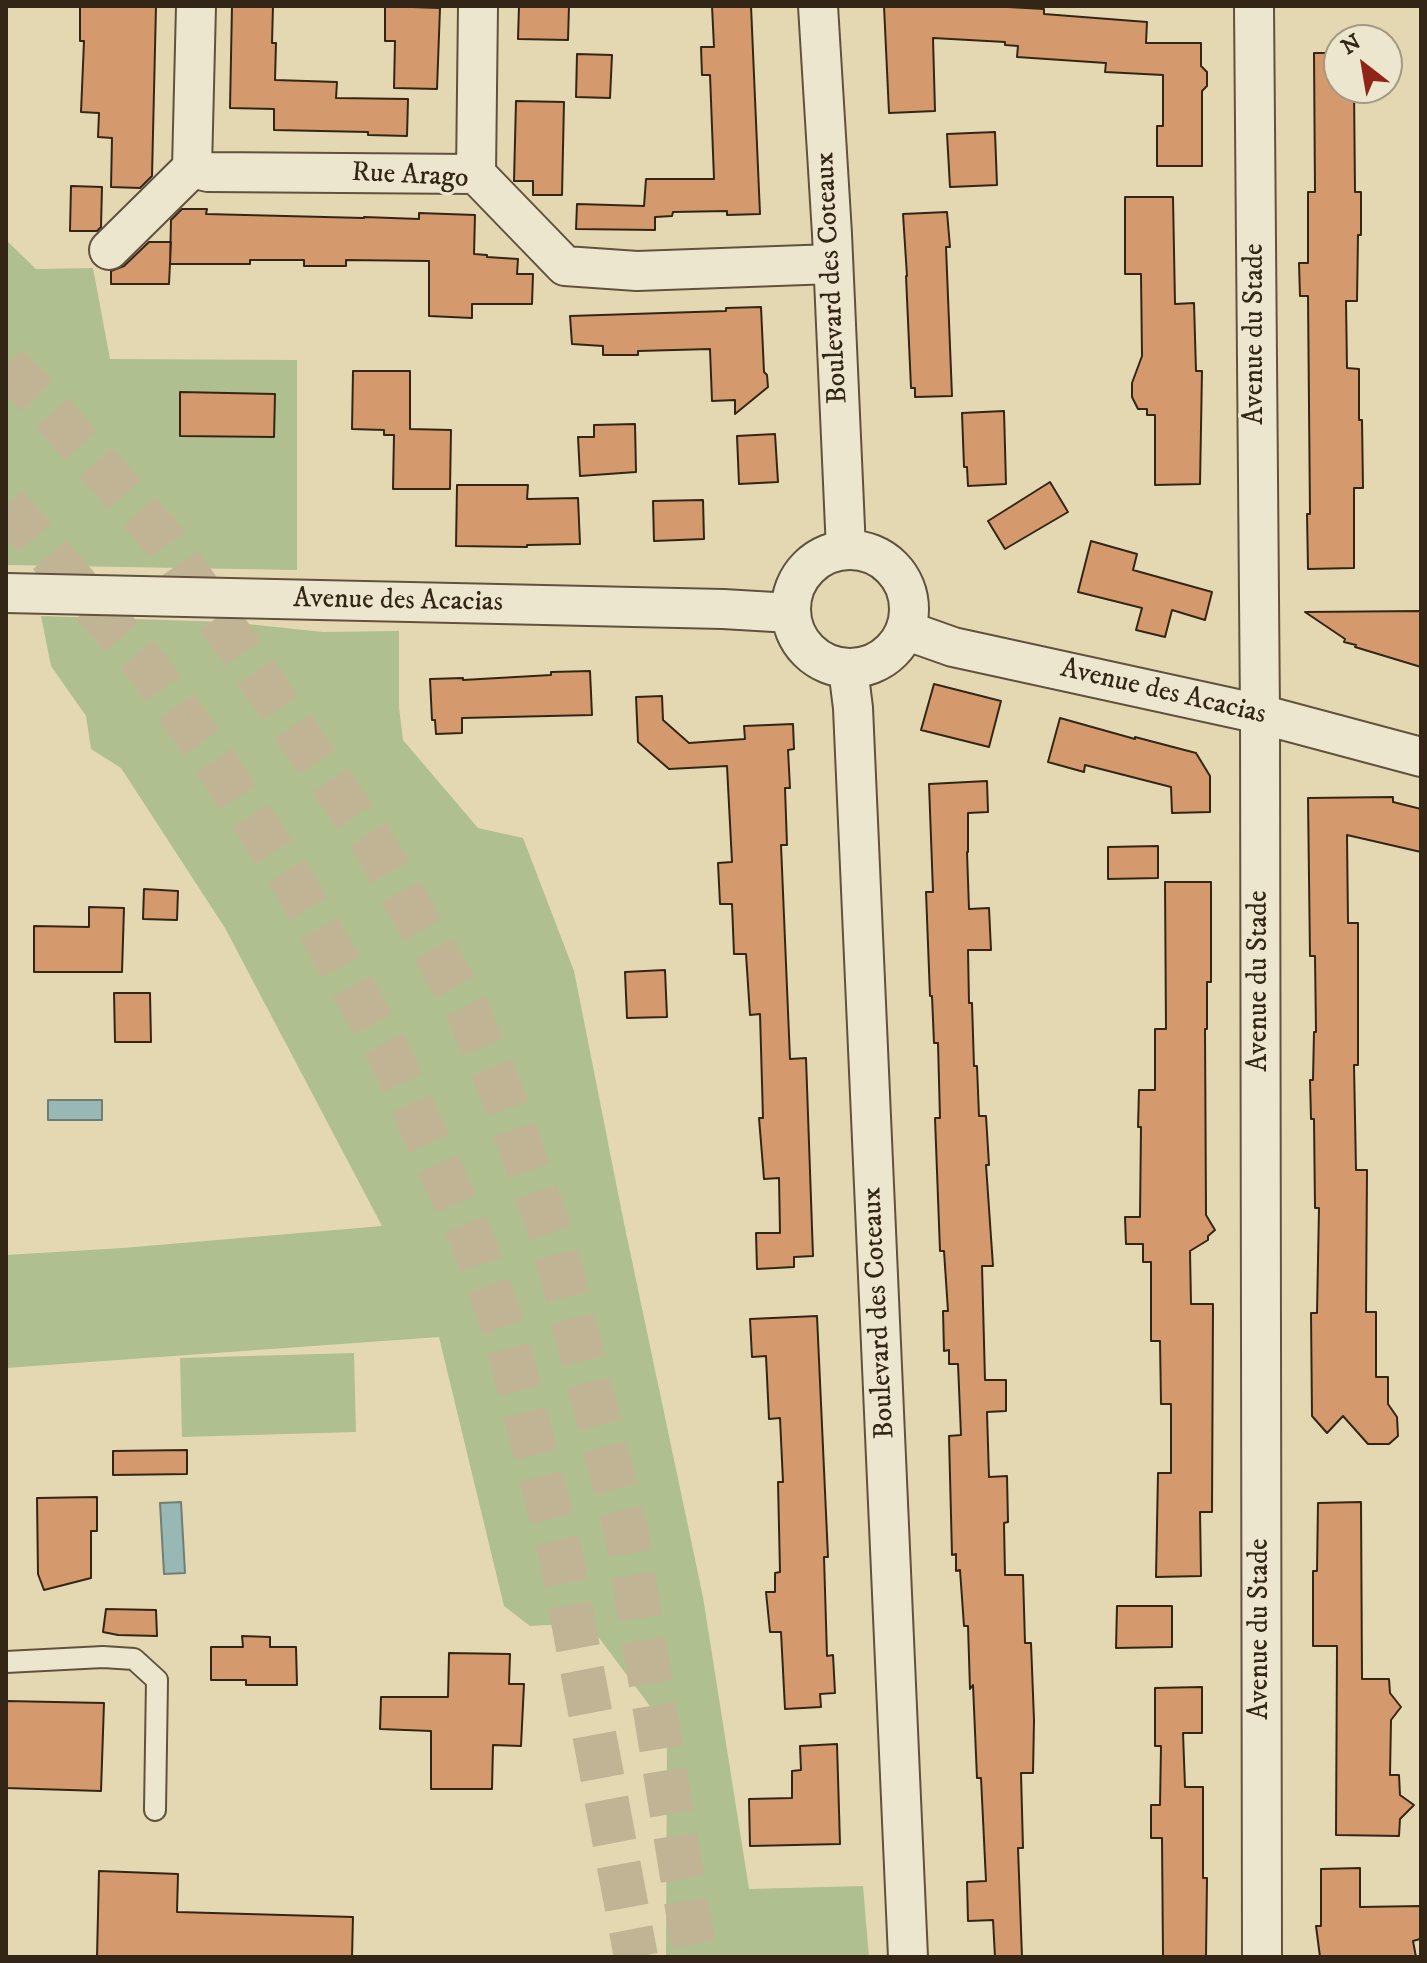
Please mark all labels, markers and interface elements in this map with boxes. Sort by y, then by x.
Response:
north arrow [1323,24,1403,104]
text: N [1337,28,1366,61]
street label: Boulevard des Coteaux [810,151,856,405]
street label: Rue Arago [351,157,469,197]
street label: Avenue du Stade [1239,243,1273,425]
street label: Avenue des Acacias [293,583,503,621]
street label: Avenue des Acacias [1057,653,1269,733]
street label: Avenue du Stade [1243,890,1277,1072]
street label: Boulevard des Coteaux [857,1186,903,1440]
street label: Avenue du Stade [1244,1538,1278,1720]

